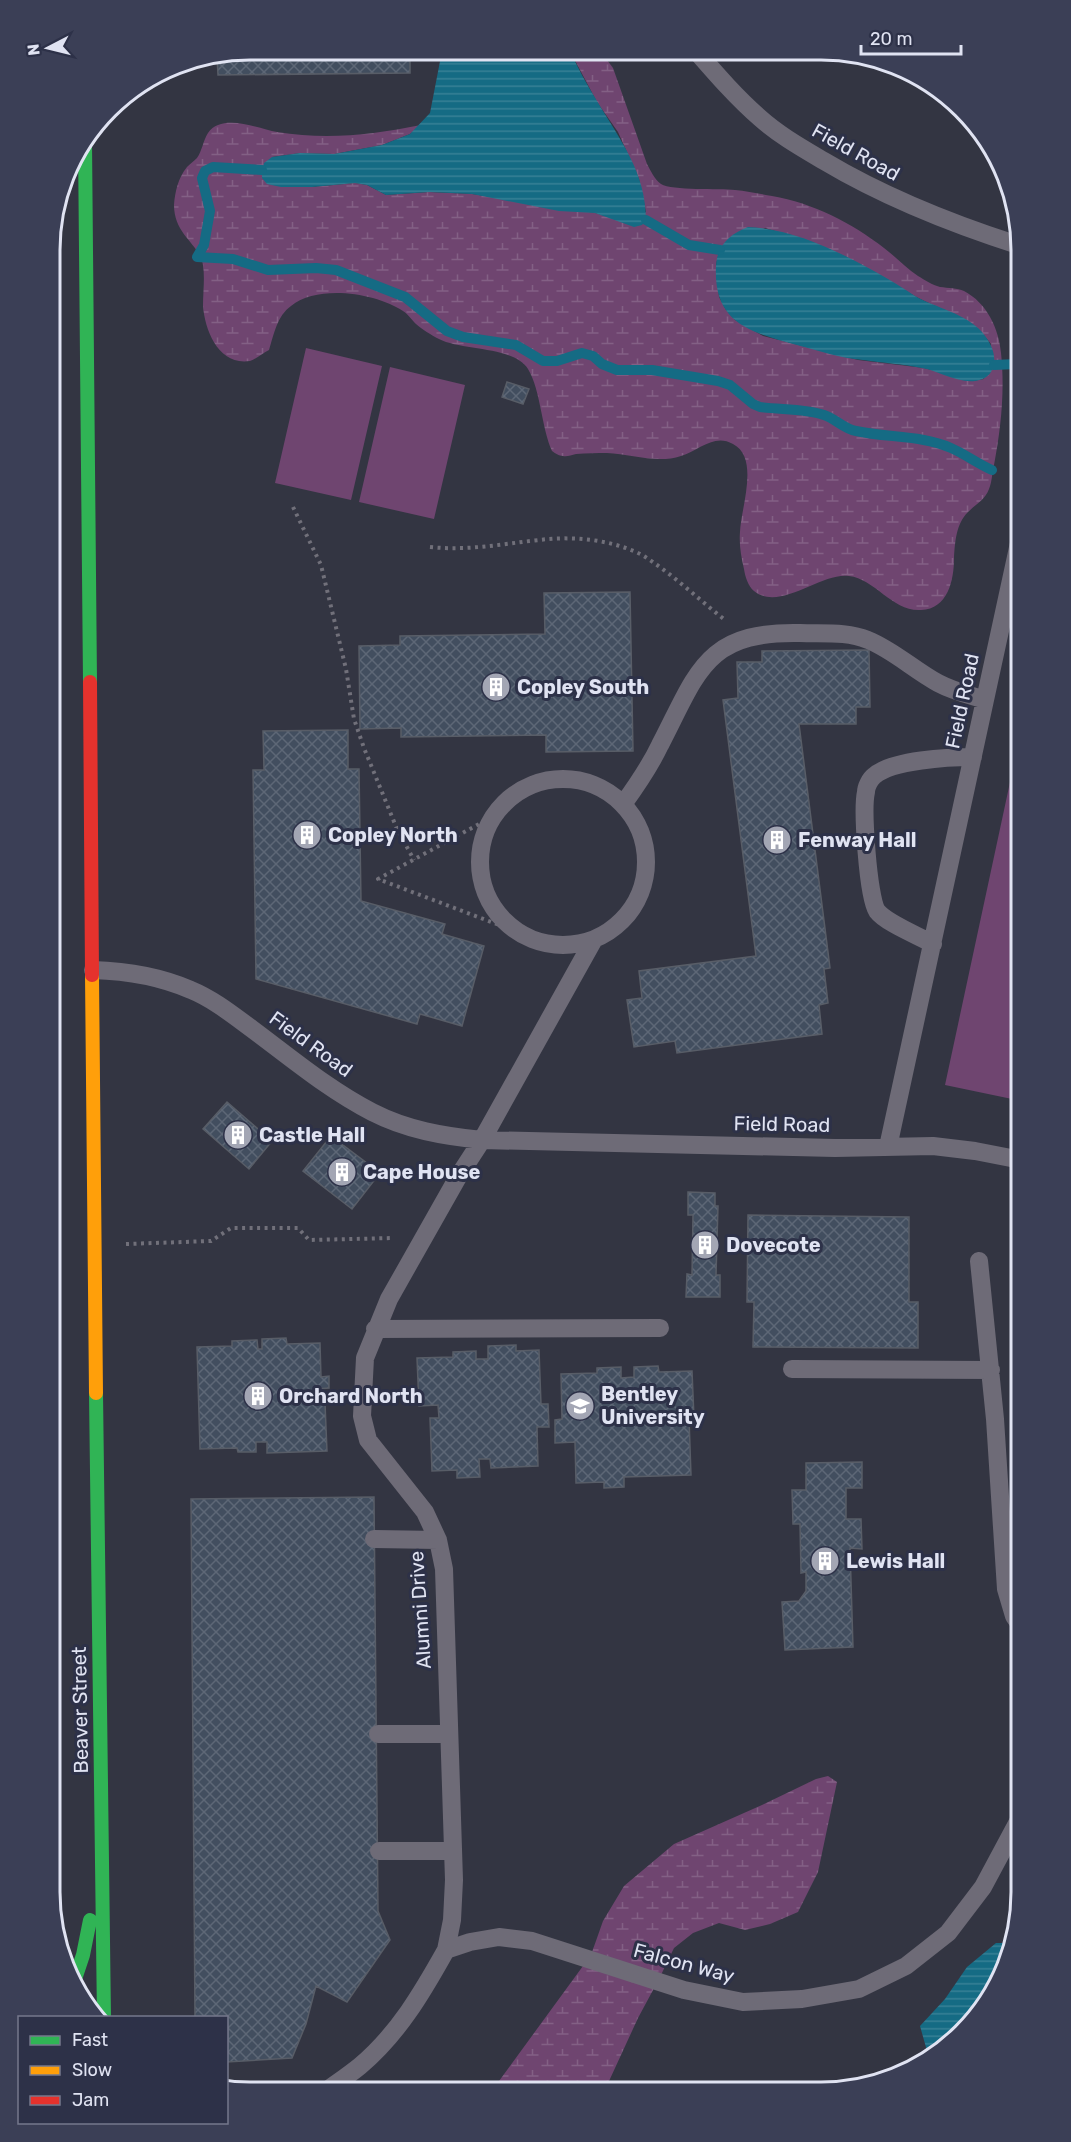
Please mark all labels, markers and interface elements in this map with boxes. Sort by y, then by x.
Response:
north arrow [18,18,78,78]
scale bar [861,18,962,56]
text: 20 m [870,28,912,50]
text: N [23,43,44,57]
street label: Field Road [808,118,904,186]
street label: Field Road [940,651,984,751]
building icon: Copley South [480,671,512,703]
place label: Copley South [517,675,649,699]
building icon: Copley North [291,819,323,851]
place label: Copley North [328,823,458,847]
building icon: Fenway Hall [761,824,793,856]
place label: Fenway Hall [798,828,916,852]
street label: Field Road [265,1006,357,1082]
street label: Field Road [733,1111,831,1137]
building icon: Castle Hall [222,1119,254,1151]
place label: Castle Hall [259,1123,365,1147]
building icon: Cape House [326,1156,358,1188]
place label: Cape House [363,1160,481,1184]
building icon: Dovecote [689,1229,721,1261]
place label: Dovecote [726,1233,821,1257]
building icon: Orchard North [242,1380,274,1412]
place label: Bentley University [601,1382,705,1429]
place label: Orchard North [279,1384,423,1408]
school or university icon: Bentley University [564,1390,596,1422]
building icon: Lewis Hall [809,1545,841,1577]
place label: Lewis Hall [846,1549,945,1573]
street label: Alumni Drive [404,1550,436,1670]
street label: Beaver Street [67,1646,93,1774]
street label: Falcon Way [631,1938,737,1988]
legend [18,2016,228,2124]
text: Fast [72,2029,108,2051]
text: Slow [72,2059,112,2081]
text: Jam [72,2089,109,2111]

